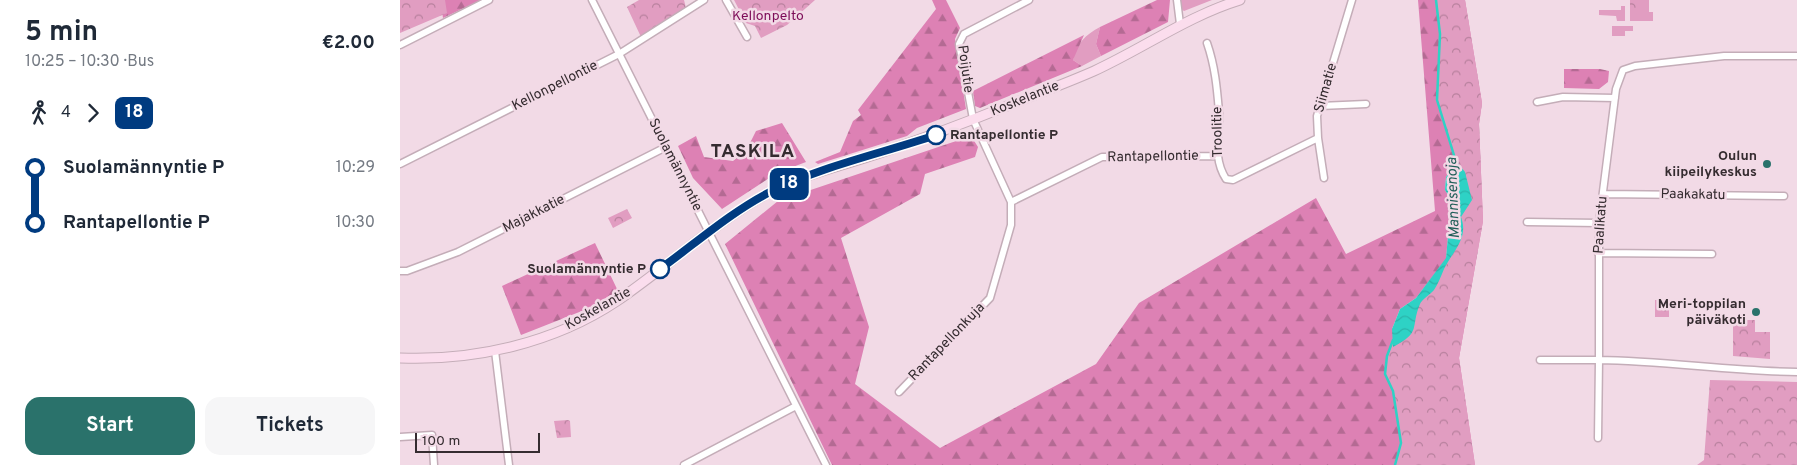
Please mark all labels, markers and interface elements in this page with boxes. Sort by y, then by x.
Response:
park label: Kellonpelto [732,8,804,25]
text: 5 min [25,15,98,51]
text: €2.00 [322,31,375,55]
street label: Poijutie [953,44,977,94]
text: 10:25 – 10:30 · Bus [25,52,154,72]
street label: Kellonpellontie [509,57,601,115]
street label: Siimatie [1311,61,1341,115]
street label: Koskelantie [988,78,1062,120]
icon: walk [25,99,53,127]
icon: forward [79,99,107,127]
text: 18 [125,101,143,124]
text: 4 [61,103,71,123]
street label: Troolitie [1209,106,1227,158]
street label: Suolamännyntie [644,116,706,214]
marker: Rantapellontie P [926,125,946,145]
place label: Rantapellontie P [950,127,1058,144]
district label: TASKILA [711,140,795,164]
street label: Rantapellontie [1107,148,1199,166]
place label: Oulun kiipeilykeskus [1664,148,1757,181]
text: Suolamännyntie P [63,156,224,180]
water label: Mannisenoja [1443,157,1465,239]
text: 10:29 [336,158,375,178]
marker: Oulun kiipeilykeskus [1761,158,1773,170]
line badge: 18 [766,168,812,200]
text: 18 [780,172,798,195]
street label: Paakakatu [1660,186,1726,204]
street label: Majakkatie [500,191,568,237]
street label: Paalikatu [1591,196,1611,254]
text: Rantapellontie P [63,211,210,235]
text: 10:30 [335,213,375,233]
marker: Suolamännyntie P [650,259,670,279]
place label: Suolamännyntie P [527,261,646,278]
street label: Koskelantie [562,284,634,334]
place label: Meri-toppilan päiväkoti [1658,296,1746,329]
street label: Rantapellonkuja [905,299,989,385]
marker: Meri-toppilan päiväkoti [1750,306,1762,318]
button: Start [25,397,195,455]
button: Tickets [205,397,375,455]
scale bar [415,430,540,453]
text: 100 m [422,433,460,450]

